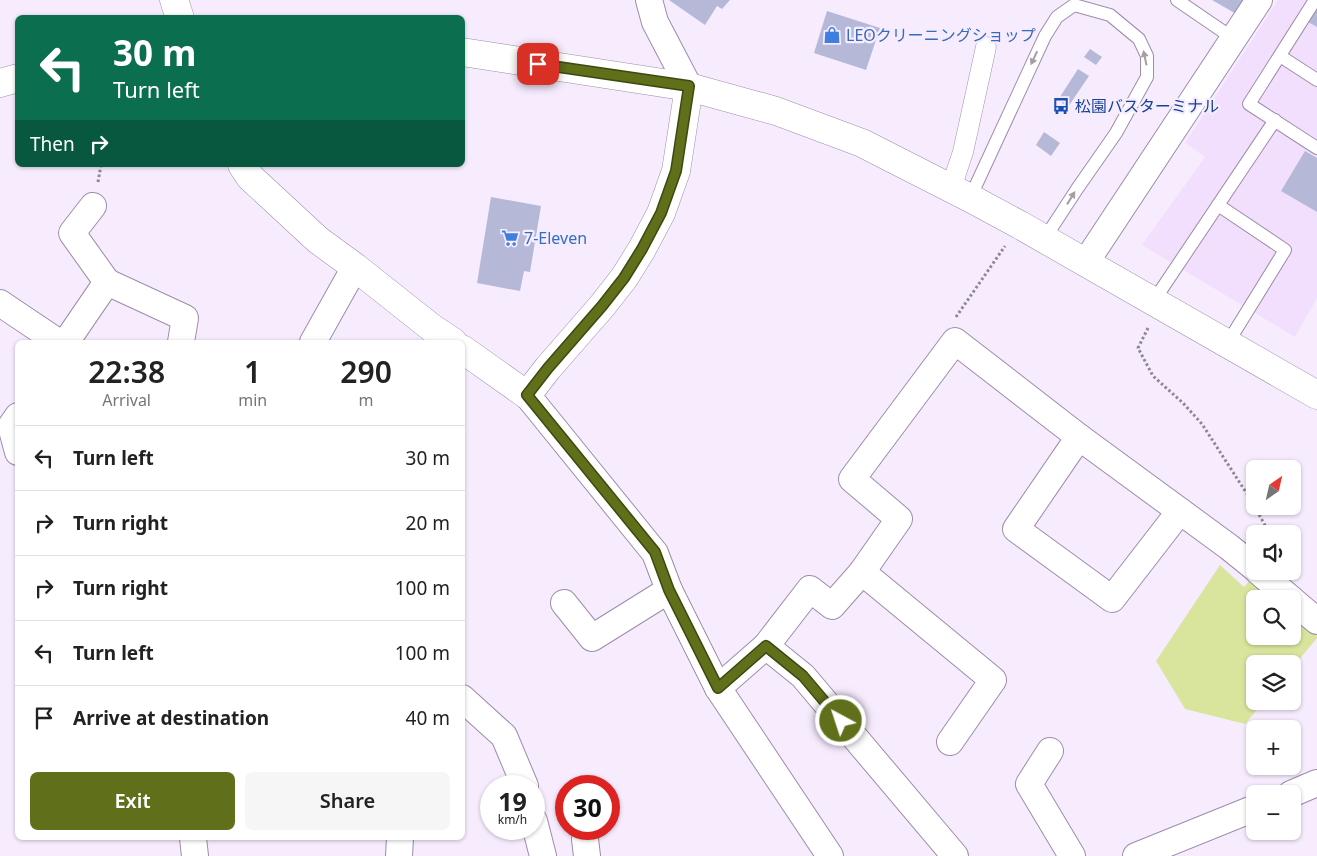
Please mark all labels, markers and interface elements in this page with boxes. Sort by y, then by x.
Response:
place label: LEOクリーニングショップ [846,24,1036,46]
shop icon: LEOクリーニングショップ [822,25,842,45]
text: 30 m [113,29,196,76]
icon: left [30,35,95,100]
pin [517,43,559,85]
one-way arrow [1141,49,1149,65]
icon: arrive [524,50,552,78]
one-way arrow [1030,51,1038,65]
text: Turn left [113,74,200,104]
place label: 松園バスターミナル [1075,95,1219,117]
bus stop icon: 松園バスターミナル [1051,96,1071,116]
icon: right [85,130,113,158]
text: Then [30,131,75,157]
one-way arrow [1067,191,1076,204]
place label: 7-Eleven [524,227,587,249]
supermarket icon: 7-Eleven [500,228,520,248]
text: 22:38 [88,351,165,392]
text: 1 [244,351,261,392]
text: 290 [340,351,392,392]
text: Arrival [102,389,151,411]
text: min [238,389,267,411]
text: m [359,389,374,411]
icon: left [30,444,58,472]
text: Turn left [73,445,154,471]
text: 30 m [406,445,450,471]
north arrow [1246,460,1301,515]
map controls [1246,460,1301,840]
icon: right [30,509,58,537]
text: Turn right [73,510,168,536]
text: 20 m [406,510,450,536]
button: sound [1246,525,1301,580]
icon: right [30,574,58,602]
text: Turn right [73,575,168,601]
text: 100 m [395,575,450,601]
button: search [1246,590,1301,645]
icon: left [30,639,58,667]
text: Turn left [73,640,154,666]
text: 100 m [395,640,450,666]
button: layers [1246,655,1301,710]
position arrow [814,694,866,746]
icon: arrive [30,704,58,732]
text: Arrive at destination [73,705,269,731]
text: 40 m [406,705,450,731]
button: + [1246,720,1301,775]
button: Exit [30,772,235,830]
button: Share [245,772,450,830]
speed limit sign: 30 [555,775,620,840]
text: 19 [498,784,527,818]
button: − [1246,785,1301,840]
text: km/h [498,811,527,828]

